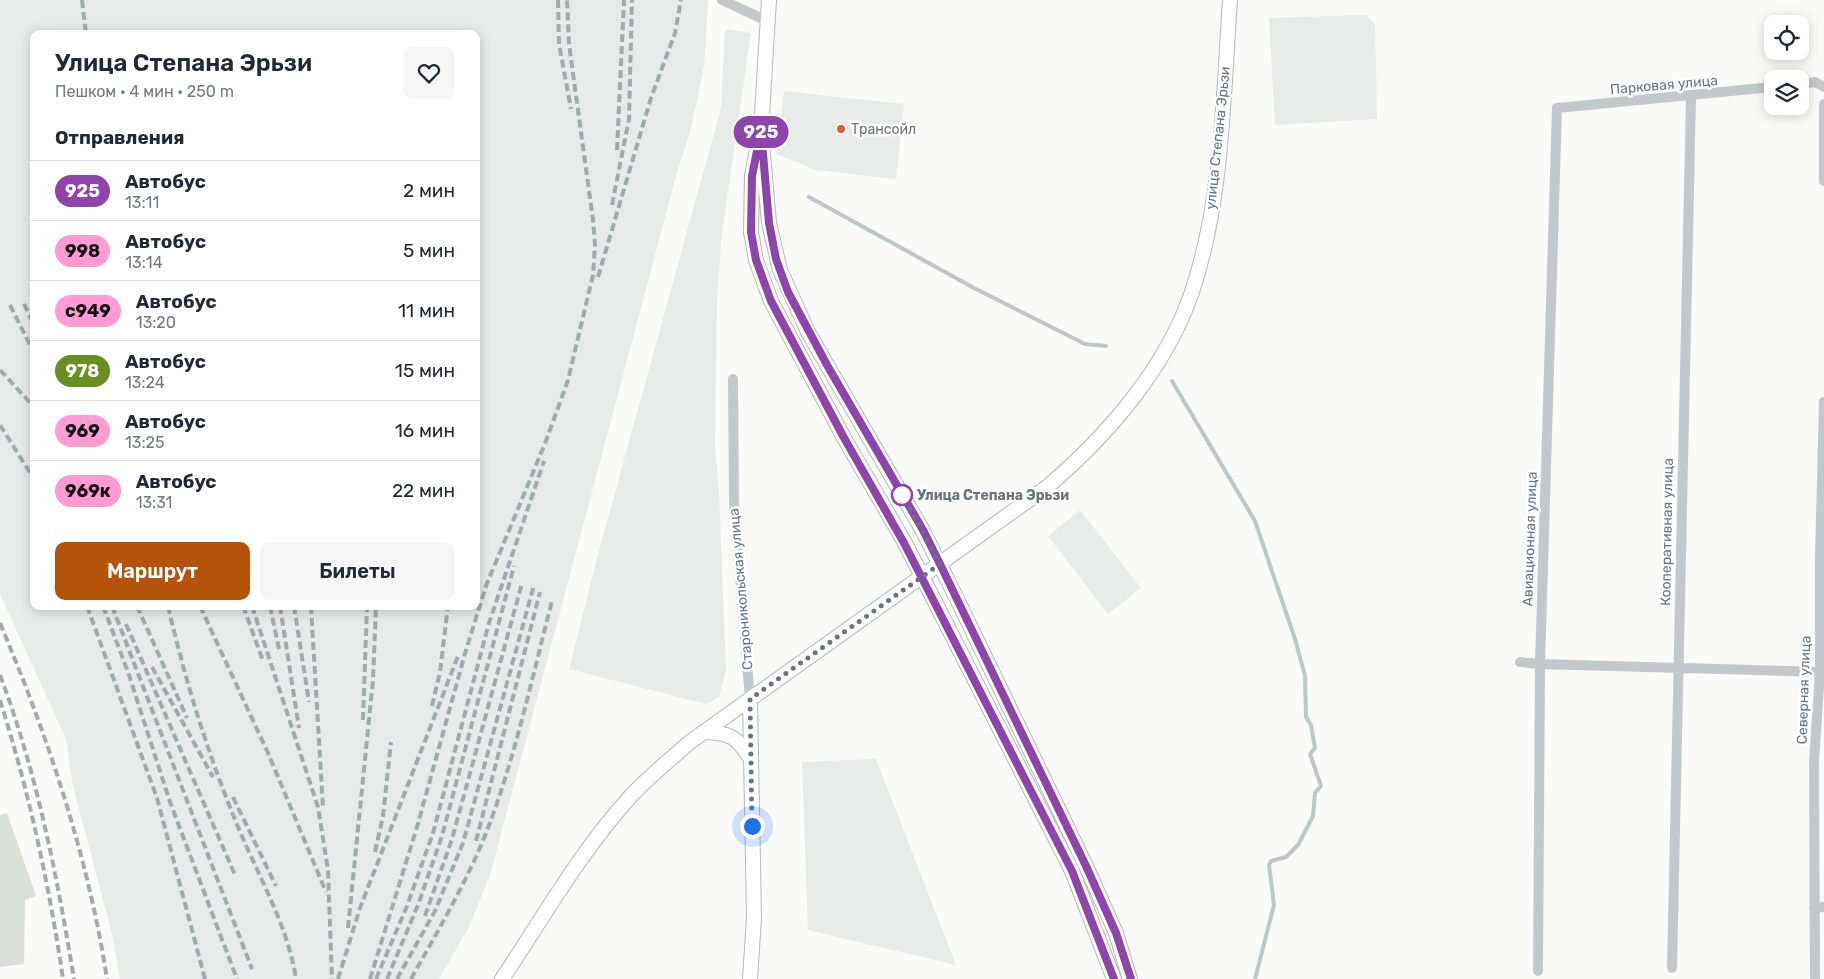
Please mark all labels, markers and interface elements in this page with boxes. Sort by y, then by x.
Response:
map controls [1764,15,1809,115]
button: locate [1764,15,1809,60]
button: heart [403,47,455,99]
text: Улица Степана Эрьзи [55,49,312,77]
street label: улица Степана Эрьзи [1202,66,1234,210]
button: layers [1764,70,1809,115]
street label: Парковая улица [1609,72,1719,98]
text: Пешком · 4 мин · 250 m [55,82,234,101]
line badge: 925 [732,116,790,148]
text: 925 [744,121,778,143]
place label: Трансойл [851,121,916,138]
marker: Трансойл [835,123,847,135]
text: Отправления [55,126,185,149]
text: Автобус [125,170,206,193]
text: 2 мин [403,179,455,202]
text: 925 [65,180,100,202]
text: 13:11 [125,193,159,212]
text: Автобус [125,230,206,253]
text: 5 мин [403,239,455,262]
text: 998 [65,240,100,262]
text: 13:14 [125,253,163,272]
text: Автобус [136,290,217,313]
text: 11 мин [398,299,455,322]
text: с949 [65,300,111,322]
text: 13:20 [136,313,176,332]
text: Автобус [125,350,206,373]
text: 15 мин [395,359,455,382]
text: 978 [65,360,100,382]
text: 13:24 [125,373,165,392]
text: Автобус [125,410,206,433]
text: 16 мин [395,419,455,442]
text: 969 [65,420,100,442]
text: 13:25 [125,433,164,452]
street label: Кооперативная улица [1657,458,1677,606]
text: Автобус [136,470,217,493]
street label: Авиационная улица [1519,471,1541,607]
text: 22 мин [392,479,455,502]
text: 969к [65,480,111,502]
marker: Улица Степана Эрьзи [891,484,913,506]
place label: Улица Степана Эрьзи [917,487,1069,504]
text: 13:31 [136,493,172,512]
street label: Староникольская улица [725,507,757,671]
button: Маршрут [55,542,250,600]
button: Билеты [260,542,455,600]
street label: Северная улица [1794,635,1814,745]
your location [740,814,765,839]

